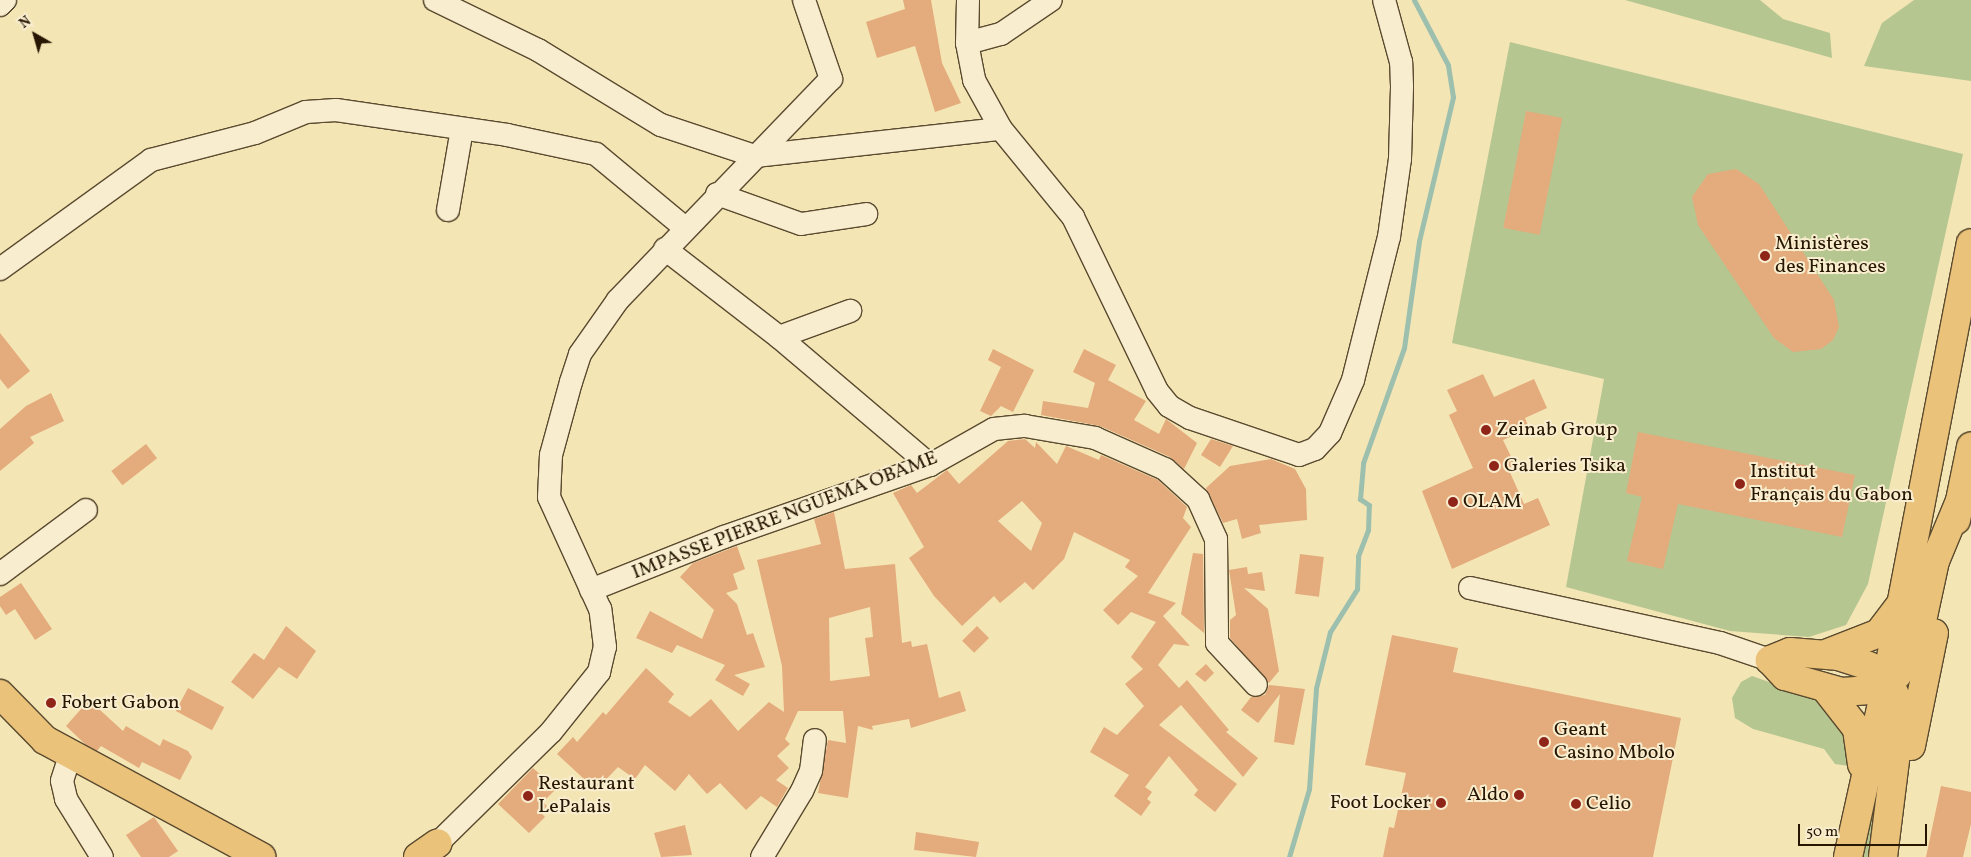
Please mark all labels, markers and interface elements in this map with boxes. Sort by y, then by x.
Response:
north arrow [10,10,60,60]
text: N [16,12,35,33]
place label: Ministères des Finances [1775,233,1886,280]
marker: Ministères des Finances [1759,250,1771,262]
place label: Zeinab Group [1496,418,1617,442]
marker: Zeinab Group [1480,424,1492,436]
street label: IMPASSE PIERRE NGUEMA OBAME [629,446,941,586]
place label: Galeries Tsika [1504,454,1627,478]
marker: Galeries Tsika [1488,460,1500,472]
place label: Institut Français du Gabon [1750,460,1913,507]
marker: Institut Français du Gabon [1734,478,1746,490]
place label: OLAM [1463,490,1522,514]
marker: OLAM [1447,496,1459,508]
place label: Fobert Gabon [61,691,180,715]
marker: Fobert Gabon [45,697,57,709]
place label: Geant Casino Mbolo [1554,718,1675,765]
marker: Geant Casino Mbolo [1538,736,1550,748]
place label: Restaurant LePalais [538,772,635,819]
place label: Aldo [1467,783,1509,807]
marker: Aldo [1513,789,1525,801]
marker: Restaurant LePalais [522,790,534,802]
place label: Foot Locker [1330,791,1431,815]
place label: Celio [1586,792,1631,816]
marker: Foot Locker [1435,797,1447,809]
marker: Celio [1570,798,1582,810]
scale bar [1801,814,1930,846]
text: 50 m [1806,822,1838,843]

